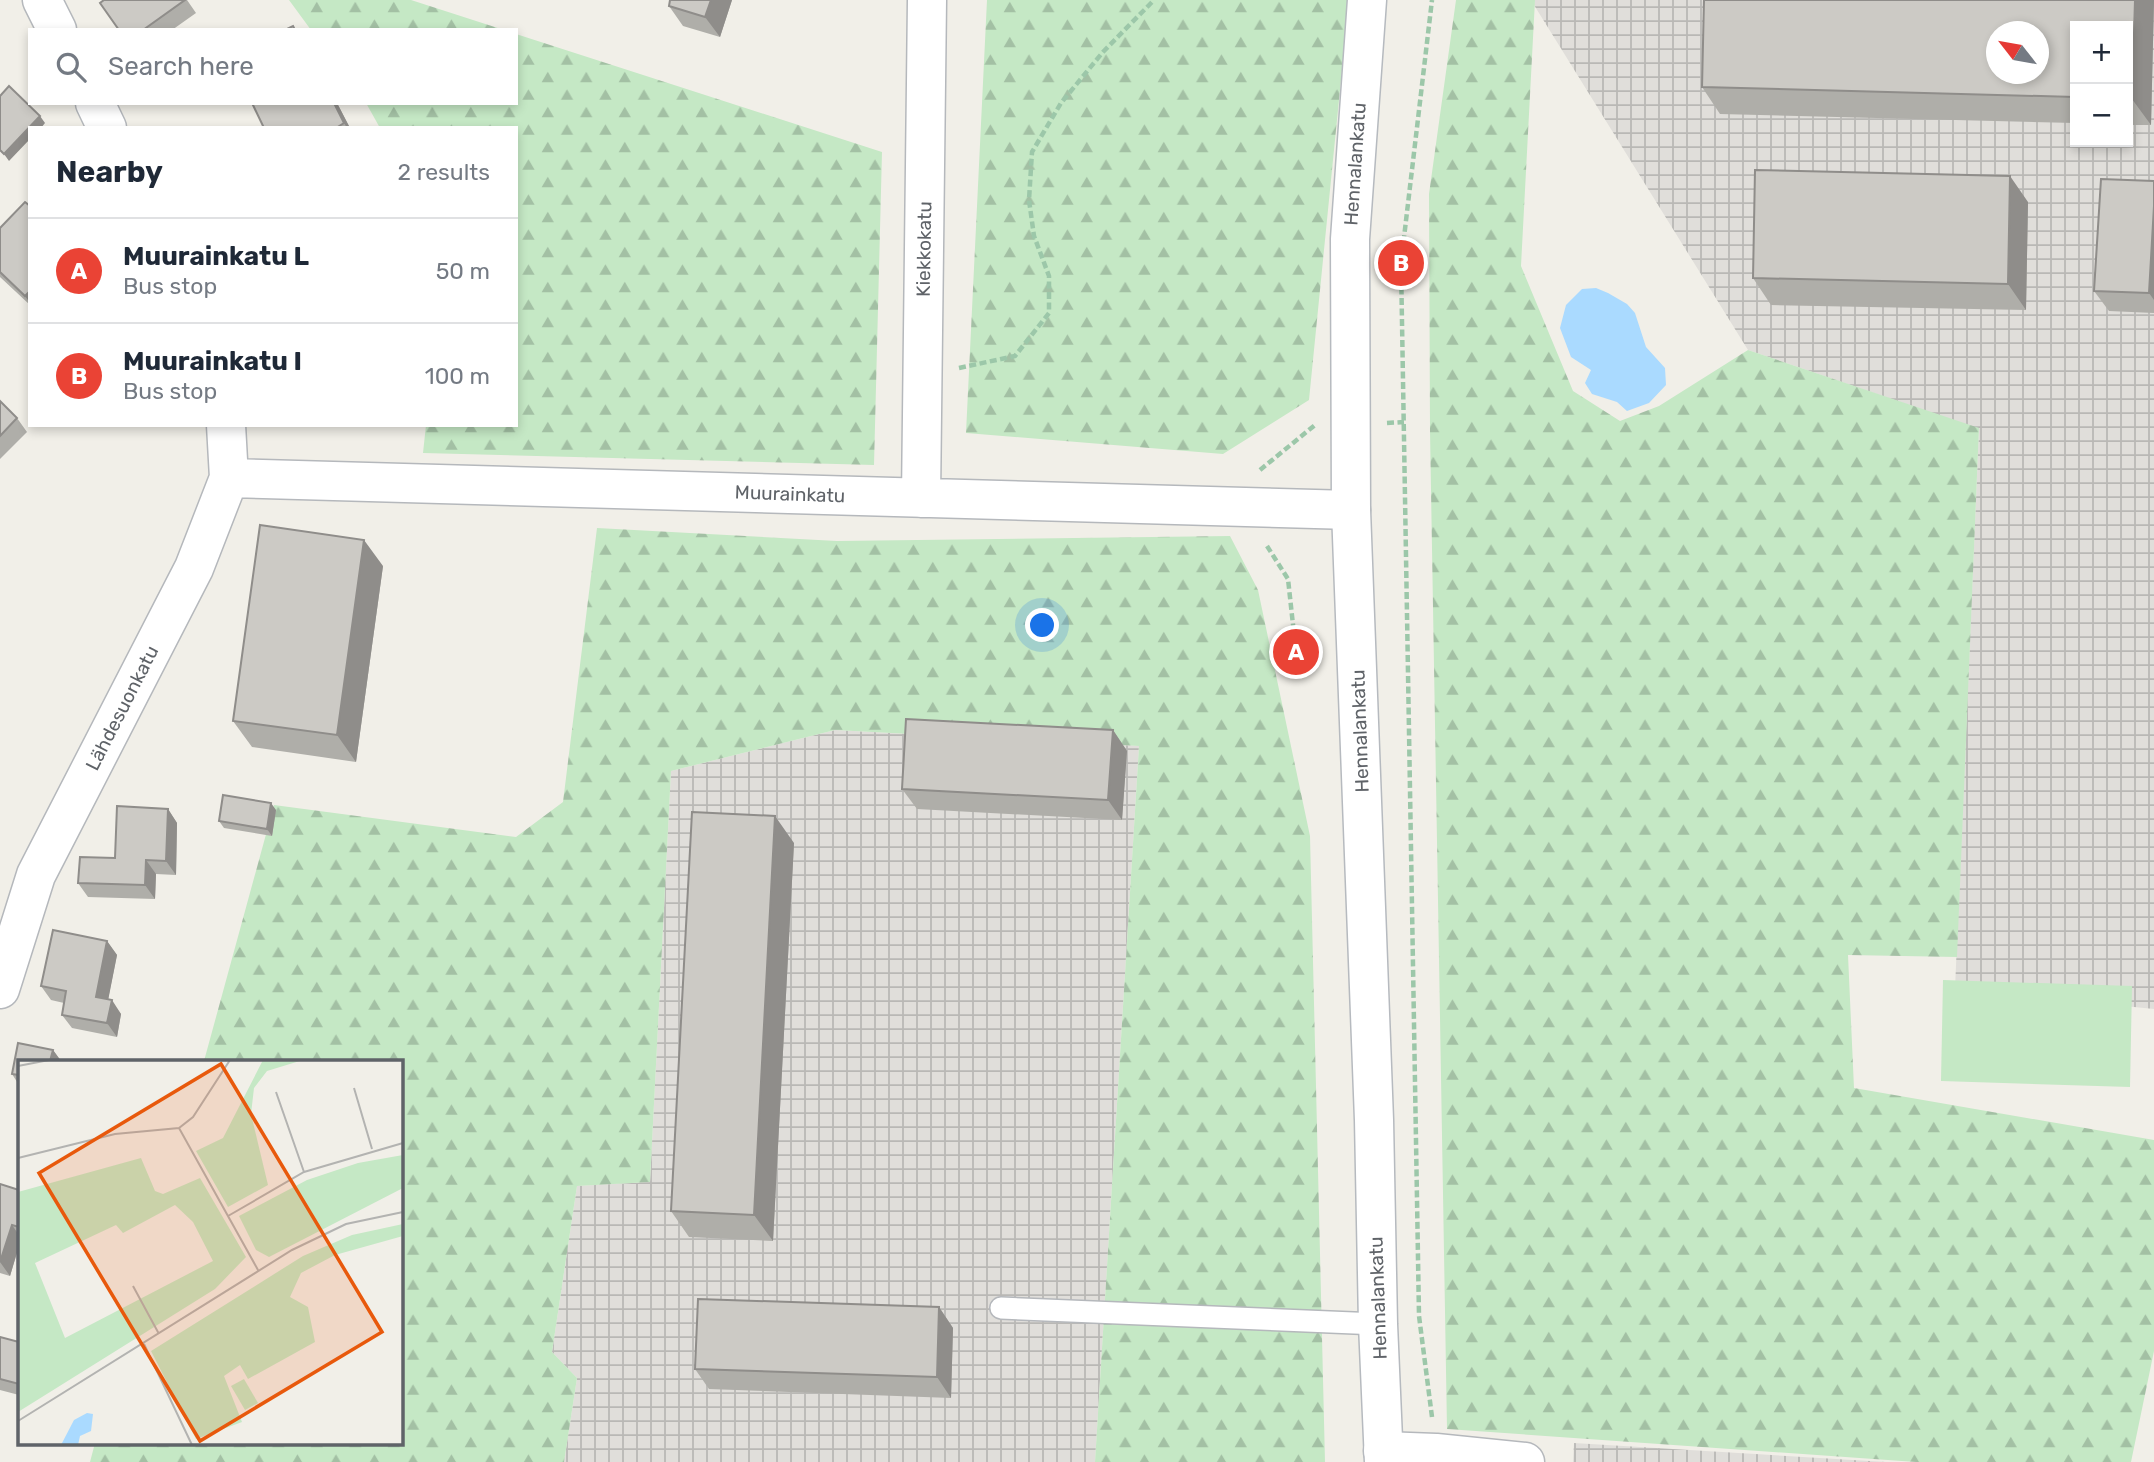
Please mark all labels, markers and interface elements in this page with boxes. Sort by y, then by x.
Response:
north arrow [1986,21,2049,84]
map controls [2070,21,2133,147]
button: + [2070,21,2133,84]
search box [28,28,518,105]
icon: search [52,48,90,86]
text: Search here [108,51,254,82]
button: − [2070,84,2133,147]
street label: Hennalankatu [1339,102,1371,226]
text: Nearby [56,154,163,190]
text: 2 results [398,158,490,186]
street label: Kiekkokatu [912,201,936,297]
pin: B [1378,237,1424,289]
text: Muurainkatu L [123,241,309,272]
text: A [71,257,87,285]
text: 50 m [436,257,490,285]
text: Bus stop [123,272,217,300]
text: Muurainkatu I [123,346,302,377]
text: B [71,362,87,390]
text: 100 m [425,362,490,390]
text: Bus stop [123,377,217,405]
street label: Muurainkatu [734,481,846,507]
your location [1025,608,1059,642]
pin: A [1273,626,1319,678]
street label: Lähdesuonkatu [81,642,163,774]
street label: Hennalankatu [1346,669,1374,793]
inset map [18,1060,402,1444]
street label: Hennalankatu [1364,1236,1392,1360]

